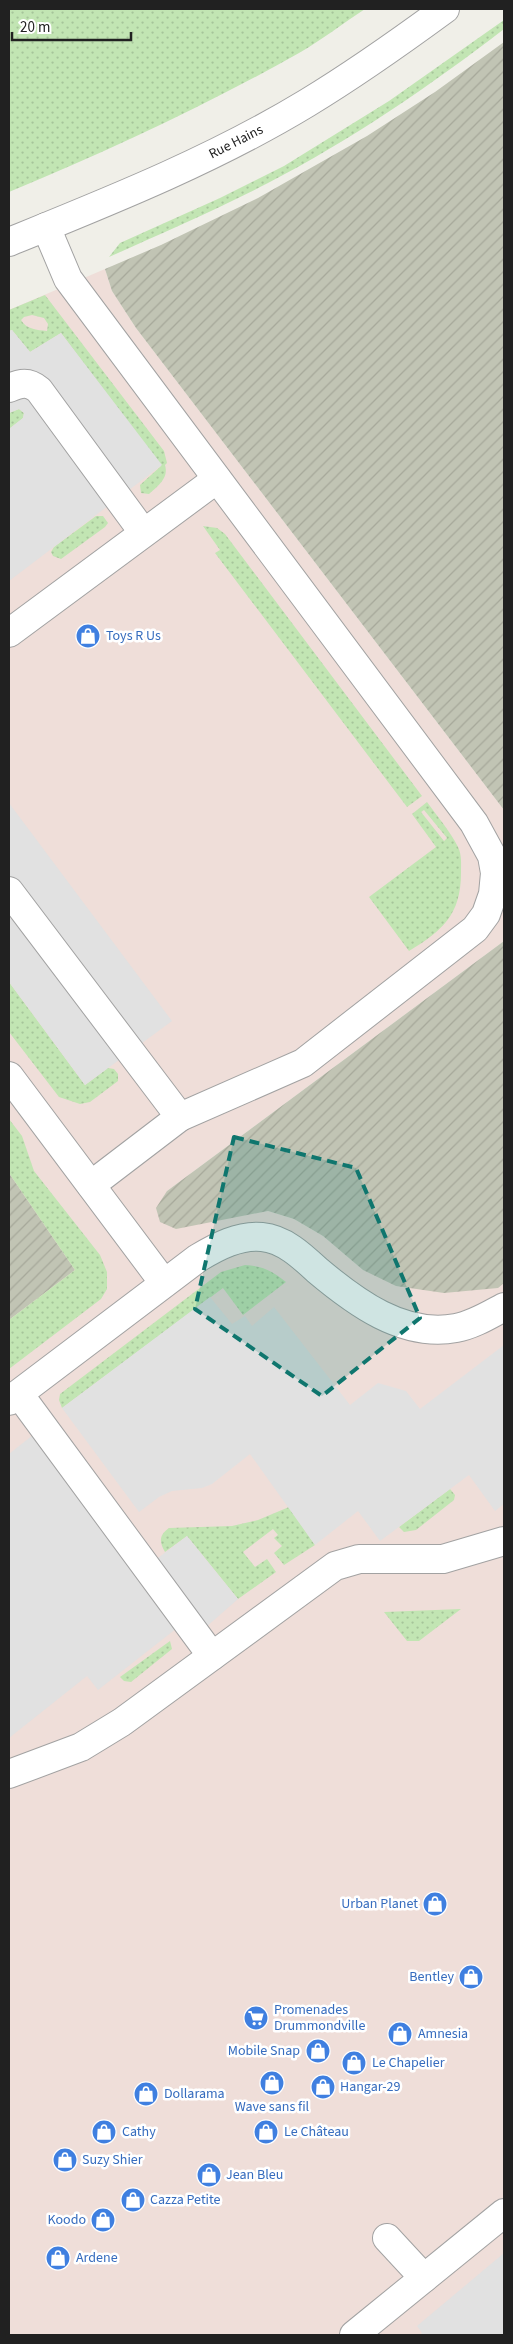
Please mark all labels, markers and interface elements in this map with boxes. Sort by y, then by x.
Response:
scale bar [12,10,131,42]
text: 20 m [20,17,50,38]
street label: Rue Hains [205,120,267,164]
shop icon: Toys R Us [75,623,101,649]
place label: Toys R Us [106,626,161,646]
shop icon: Urban Planet [422,1891,448,1917]
place label: Urban Planet [341,1894,418,1914]
shop icon: Bentley [458,1964,484,1990]
place label: Bentley [409,1967,454,1987]
place label: Promenades Drummondville [274,2000,365,2036]
supermarket icon: Promenades Drummondville [243,2005,269,2031]
shop icon: Amnesia [387,2021,413,2047]
place label: Amnesia [418,2024,468,2044]
shop icon: Mobile Snap [305,2038,331,2064]
place label: Mobile Snap [228,2041,300,2061]
shop icon: Le Chapelier [341,2050,367,2076]
place label: Le Chapelier [372,2053,445,2073]
shop icon: Wave sans fil [259,2070,285,2096]
shop icon: Hangar-29 [310,2074,336,2100]
place label: Hangar-29 [340,2077,401,2097]
shop icon: Dollarama [133,2081,159,2107]
place label: Dollarama [164,2084,225,2104]
place label: Wave sans fil [235,2097,310,2117]
shop icon: Cathy [91,2119,117,2145]
shop icon: Le Château [253,2119,279,2145]
place label: Cathy [122,2122,156,2142]
place label: Le Château [284,2122,349,2142]
shop icon: Suzy Shier [52,2147,78,2173]
place label: Suzy Shier [82,2150,143,2170]
shop icon: Jean Bleu [196,2162,222,2188]
place label: Jean Bleu [226,2165,283,2185]
shop icon: Cazza Petite [120,2187,146,2213]
place label: Cazza Petite [150,2190,221,2210]
shop icon: Koodo [90,2207,116,2233]
place label: Koodo [47,2210,86,2230]
shop icon: Ardene [45,2245,71,2271]
place label: Ardene [76,2248,118,2268]

